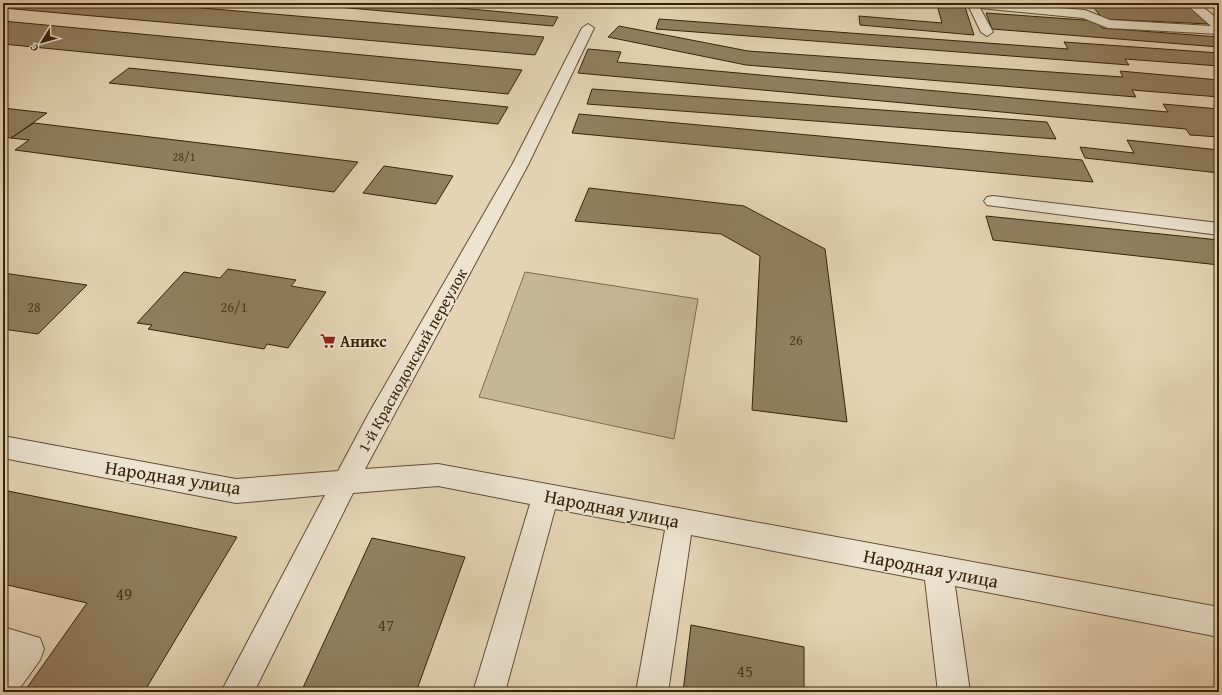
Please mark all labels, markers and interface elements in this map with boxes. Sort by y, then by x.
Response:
north arrow [22,22,62,62]
text: С [26,41,42,55]
house number: 28/1 [173,148,196,165]
street label: 1-й Краснодонский переулок [351,263,473,456]
house number: 28 [27,297,41,317]
house number: 26/1 [221,297,247,317]
place label: Аникс [340,329,387,353]
house number: 26 [789,330,803,350]
supermarket icon: Аникс [319,332,337,350]
street label: Народная улица [103,452,243,502]
street label: Народная улица [542,481,682,535]
street label: Народная улица [861,541,1001,595]
house number: 49 [116,581,132,606]
house number: 47 [378,612,394,637]
house number: 45 [737,658,753,683]

